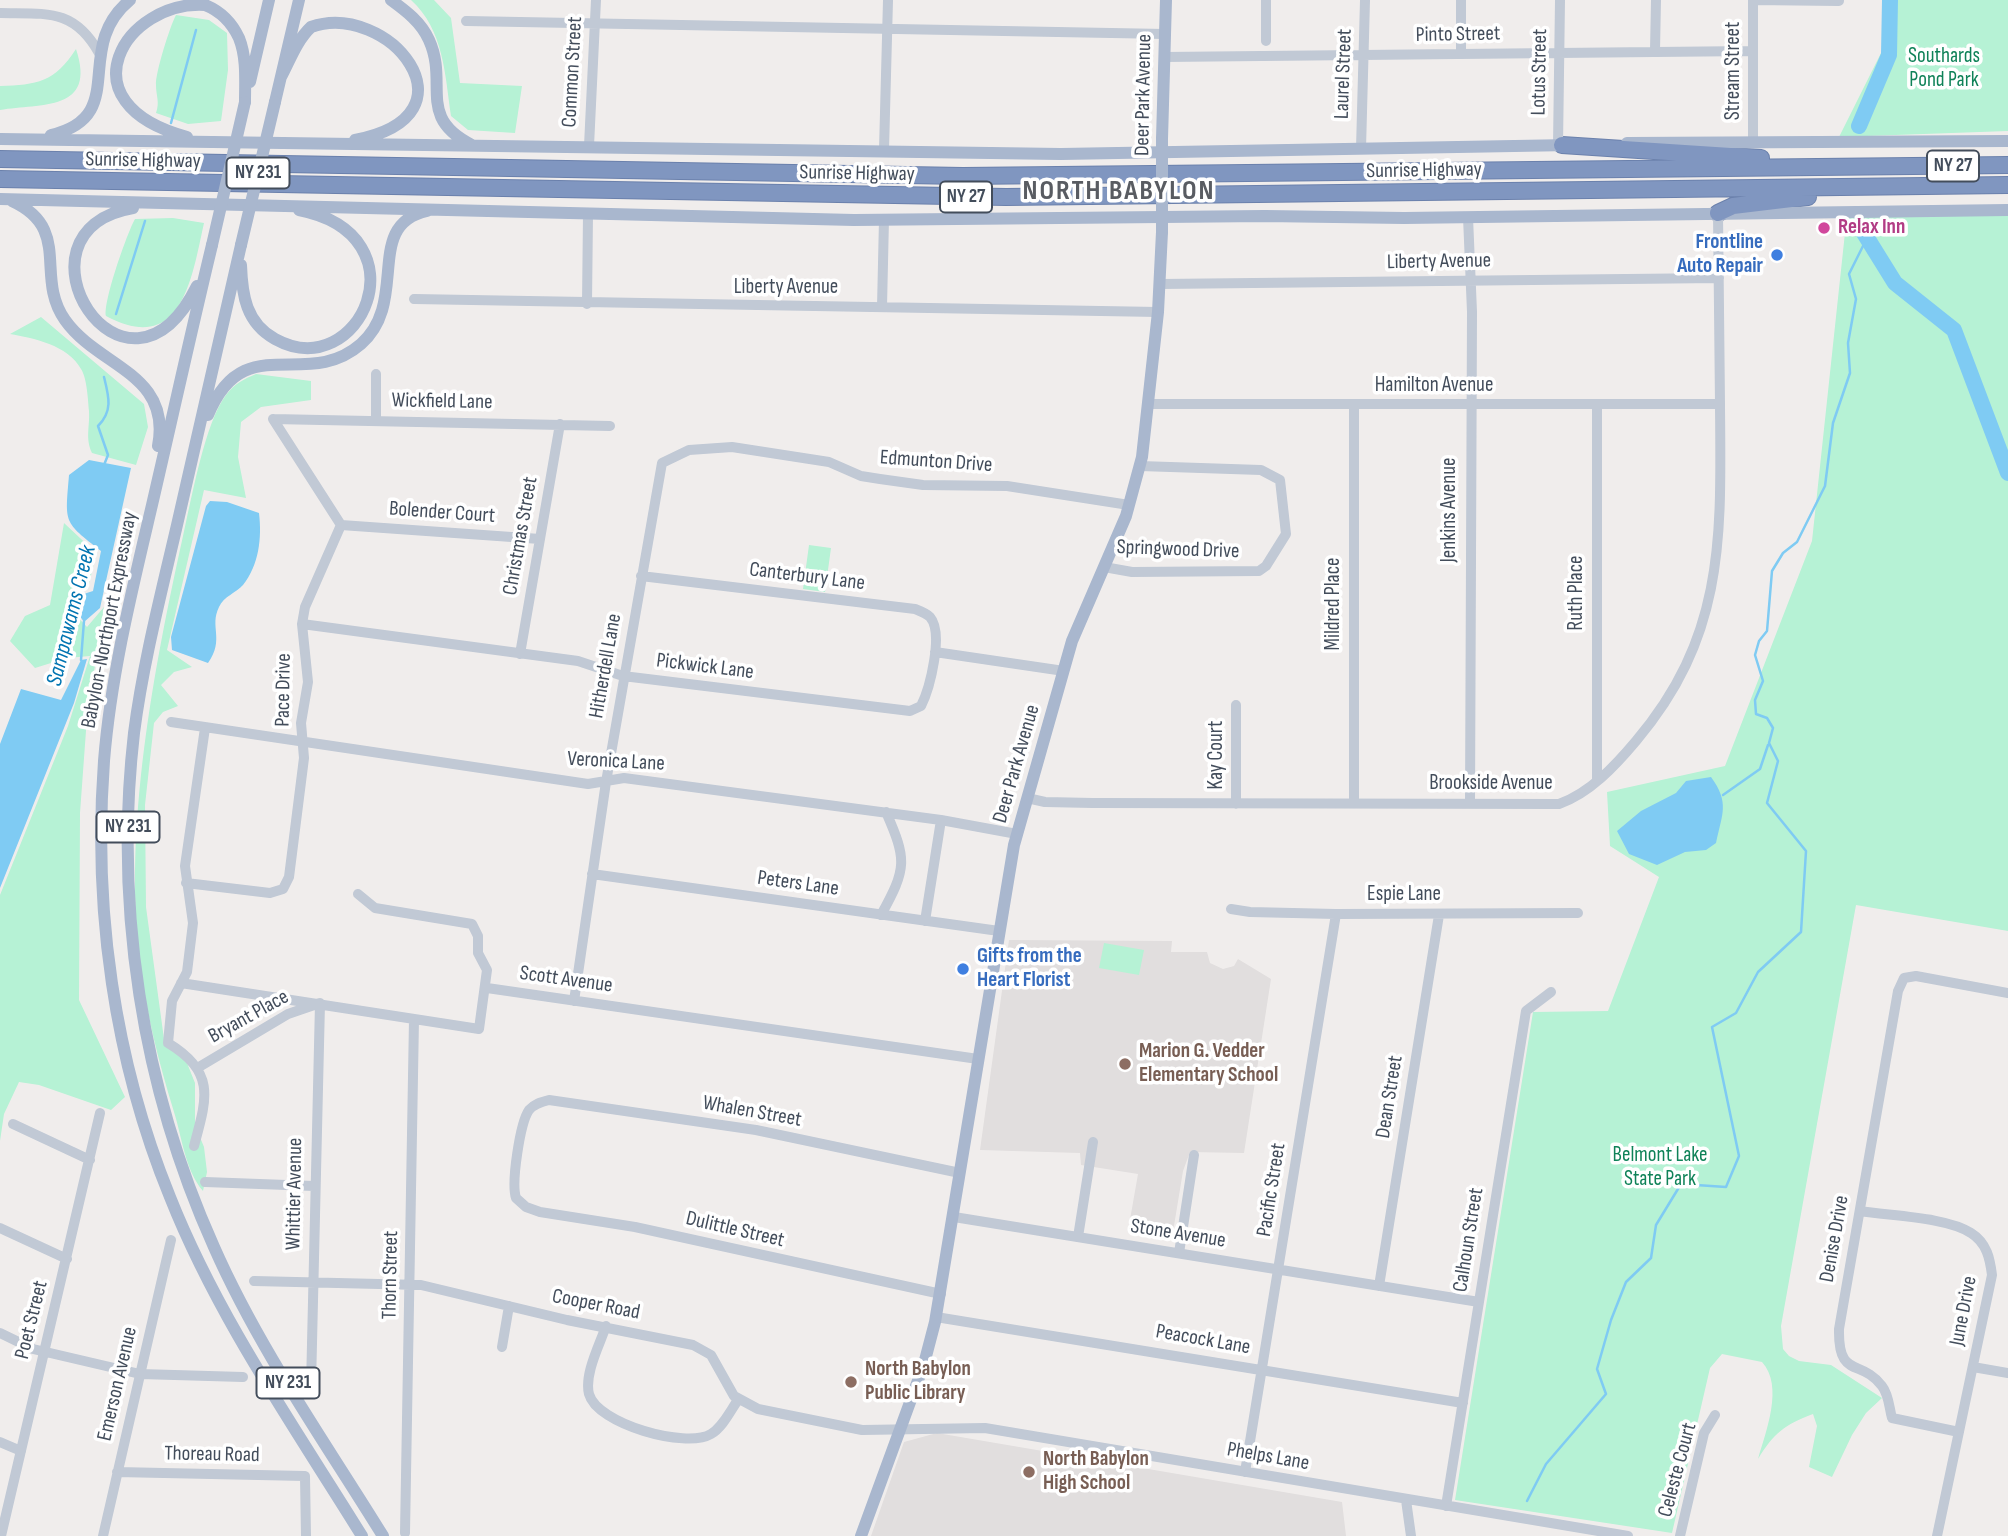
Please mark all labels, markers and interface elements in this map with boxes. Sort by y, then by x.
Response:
street label: Common Street [558,16,588,128]
street label: Pinto Street [1416,22,1500,48]
street label: Stream Street [1721,22,1747,120]
street label: Laurel Street [1330,28,1358,120]
street label: Lotus Street [1527,28,1553,116]
street label: Deer Park Avenue [1130,34,1158,156]
park label: Southards Pond Park [1908,44,1980,94]
street label: Sunrise Highway [85,147,201,175]
road number: NY 27 [1927,150,1979,182]
street label: Sunrise Highway [1366,157,1482,185]
road number: NY 231 [226,158,290,188]
street label: Sunrise Highway [799,160,915,188]
district label: NORTH BABYLON [1024,175,1214,209]
road number: NY 27 [940,182,992,212]
place label: Relax Inn [1838,215,1905,241]
marker: Relax Inn [1816,220,1832,236]
place label: Frontline Auto Repair [1677,230,1763,280]
marker: Frontline Auto Repair [1769,247,1785,263]
street label: Liberty Avenue [1387,248,1491,276]
street label: Liberty Avenue [734,275,838,301]
street label: Hamilton Avenue [1375,373,1493,399]
street label: Wickfield Lane [391,389,493,415]
street label: Edmunton Drive [879,446,993,478]
street label: Jenkins Avenue [1437,458,1463,562]
street label: Christmas Street [498,475,544,597]
street label: Bolender Court [388,497,496,529]
street label: Babylon-Northport Expressway [77,510,143,730]
street label: Springwood Drive [1116,535,1240,565]
water label: Sampawams Creek [41,543,103,689]
street label: Ruth Place [1564,556,1590,630]
street label: Canterbury Lane [748,557,866,597]
street label: Mildred Place [1321,558,1347,650]
street label: Hitherdell Lane [584,612,628,720]
street label: Pickwick Lane [655,649,755,685]
street label: Pace Drive [271,653,297,727]
street label: Deer Park Avenue [988,702,1046,826]
street label: Kay Court [1204,721,1230,789]
street label: Veronica Lane [567,747,665,777]
street label: Brookside Avenue [1429,771,1553,797]
road number: NY 231 [96,812,160,842]
street label: Peters Lane [756,866,840,902]
street label: Espie Lane [1367,882,1441,908]
place label: Gifts from the Heart Florist [977,944,1082,994]
street label: Scott Avenue [518,961,614,999]
marker: Gifts from the Heart Florist [955,961,971,977]
street label: Bryant Place [204,985,294,1049]
place label: Marion G. Vedder Elementary School [1139,1039,1278,1089]
street label: Dean Street [1371,1054,1409,1140]
marker: Marion G. Vedder Elementary School [1117,1056,1133,1072]
street label: Whalen Street [701,1091,803,1133]
street label: Whittier Avenue [281,1138,309,1250]
street label: Pacific Street [1252,1142,1292,1238]
park label: Belmont Lake State Park [1613,1143,1707,1193]
street label: Calhoun Street [1448,1186,1490,1294]
street label: Denise Drive [1815,1194,1855,1284]
street label: Dulittle Street [683,1206,787,1254]
street label: Stone Avenue [1129,1214,1227,1254]
street label: Thorn Street [378,1230,404,1320]
street label: June Drive [1945,1274,1983,1348]
street label: Poet Street [10,1278,54,1362]
street label: Cooper Road [550,1284,642,1326]
street label: Peacock Lane [1154,1319,1252,1361]
street label: Emerson Avenue [93,1325,143,1443]
place label: North Babylon Public Library [865,1357,971,1407]
road number: NY 231 [256,1368,320,1399]
marker: North Babylon Public Library [843,1374,859,1390]
street label: Celeste Court [1653,1420,1703,1520]
street label: Phelps Lane [1225,1437,1311,1477]
street label: Thoreau Road [164,1442,260,1468]
place label: North Babylon High School [1043,1447,1149,1497]
marker: North Babylon High School [1021,1464,1037,1480]

